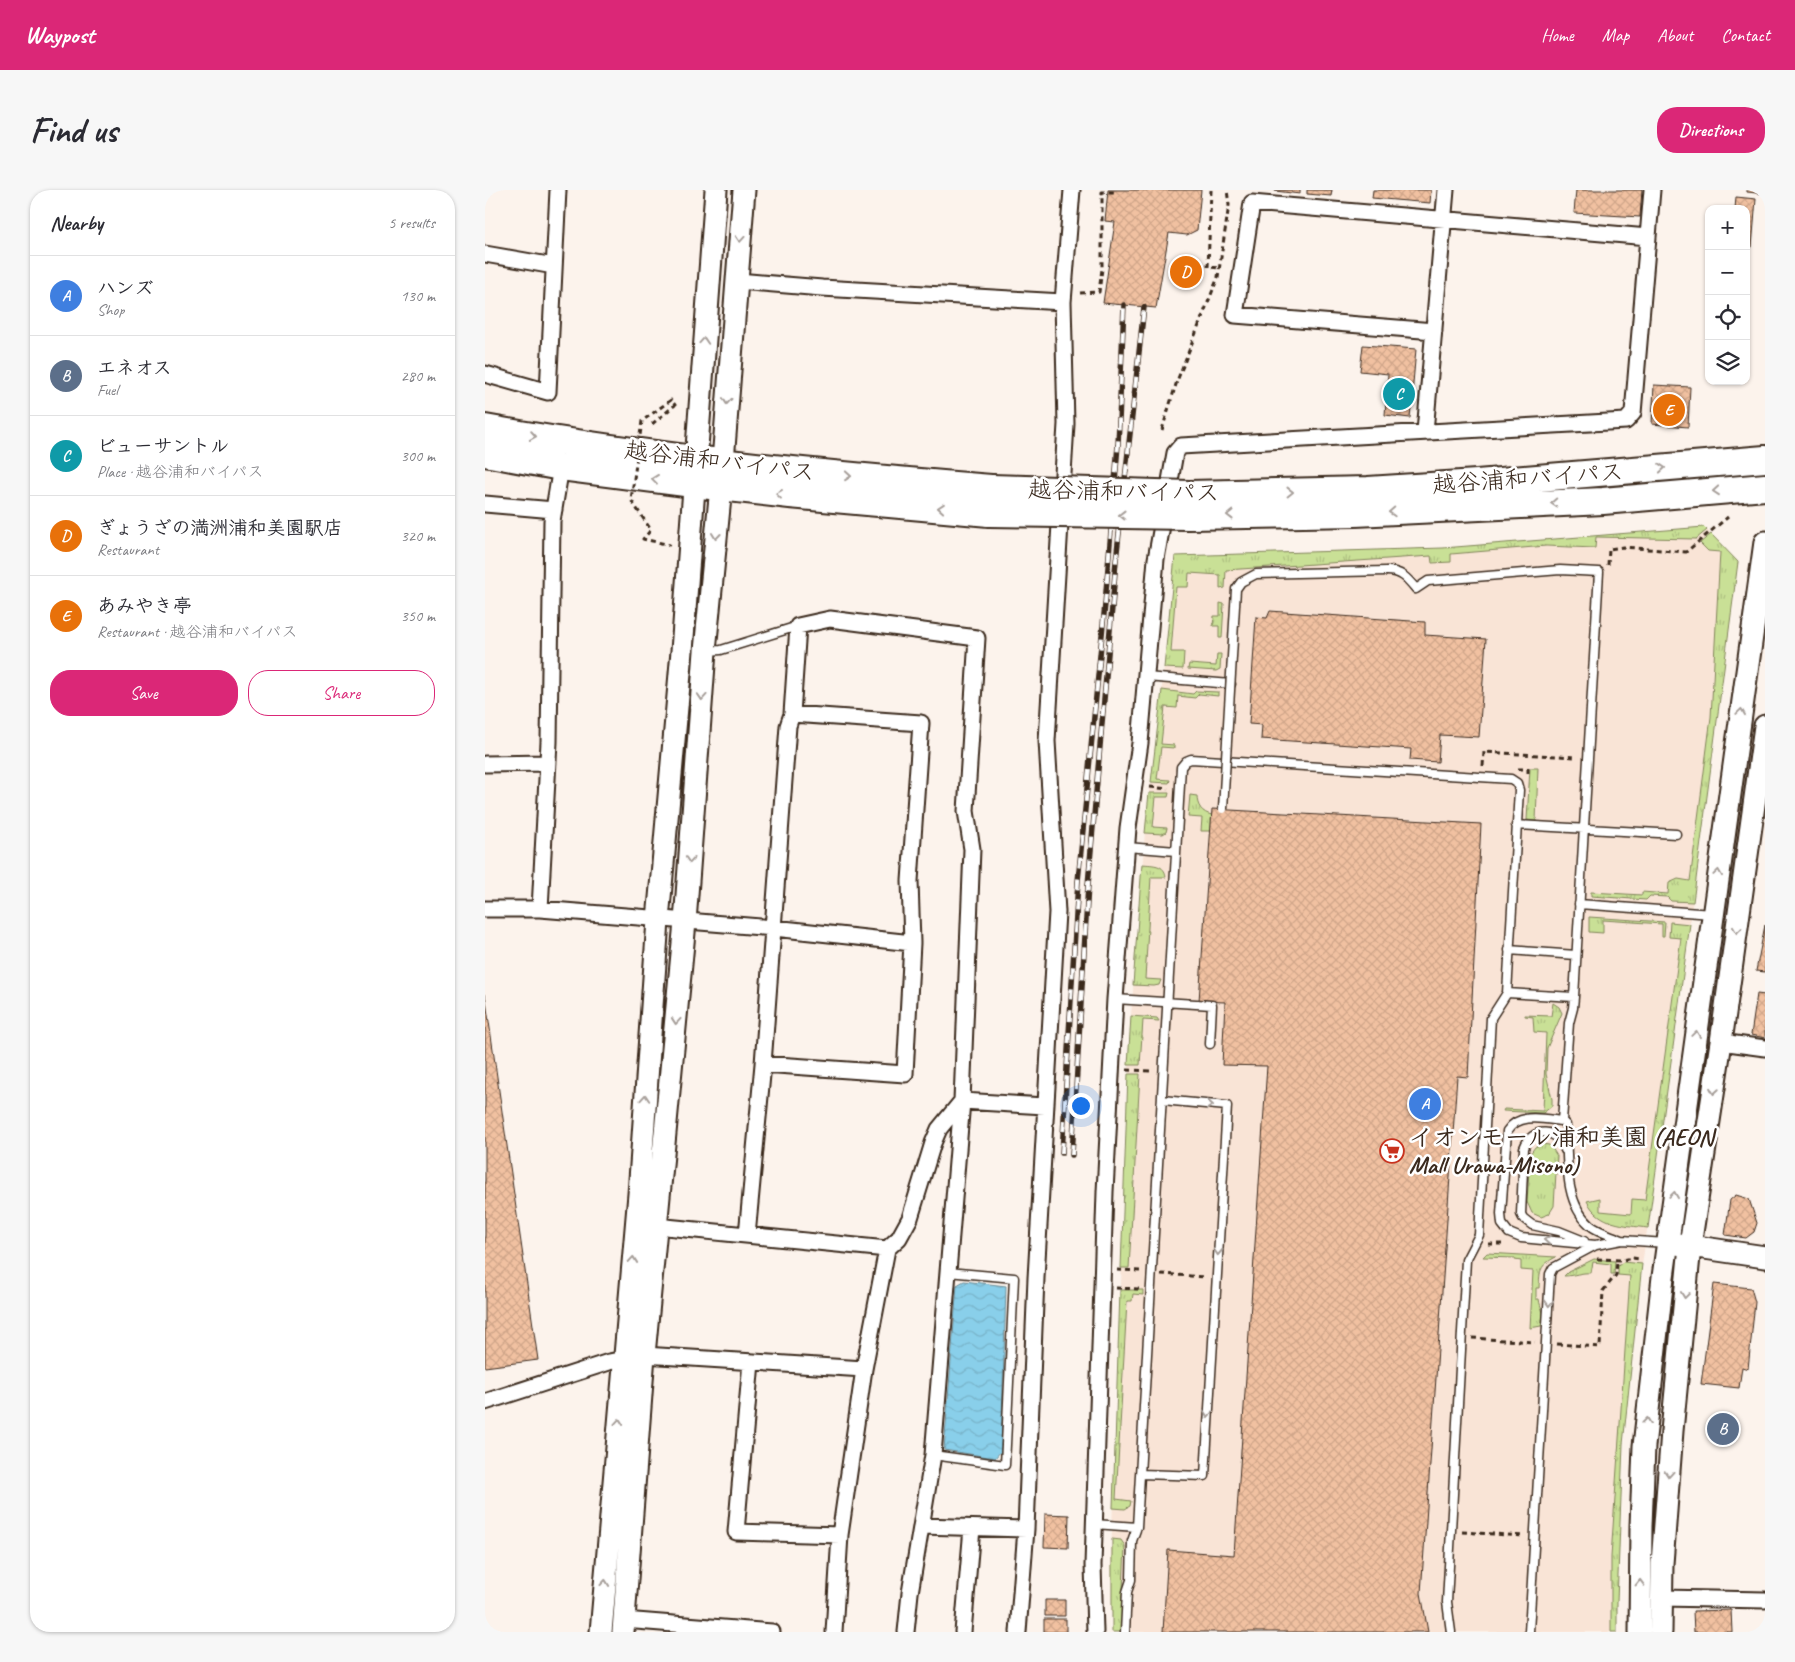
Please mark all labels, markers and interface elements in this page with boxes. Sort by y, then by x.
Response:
text: Waypost [25,20,95,50]
text: Home [1541,24,1574,46]
text: Map [1602,24,1629,46]
text: About [1657,24,1693,46]
text: Contact [1721,24,1770,46]
button: Directions [1657,107,1765,153]
text: Find us [30,108,117,153]
map controls [1705,205,1750,385]
button: + [1705,205,1750,250]
text: Nearby [50,210,103,236]
text: 5 results [388,213,435,233]
one-way arrow [735,235,746,243]
button: − [1705,250,1750,295]
pin: D [1170,253,1202,291]
text: ハンズ [97,276,154,300]
text: A [62,286,70,306]
text: 130 m [401,286,435,306]
button: locate [1705,295,1750,340]
text: Shop [97,300,124,320]
one-way arrow [698,336,709,344]
button: layers [1705,340,1750,385]
text: エネオス [97,356,172,380]
text: B [62,366,70,386]
text: 280 m [401,366,435,386]
pin: C [1383,375,1415,413]
text: Fuel [97,380,118,400]
pin: E [1653,391,1685,429]
one-way arrow [722,397,733,405]
one-way arrow [529,431,537,441]
text: ビューサントル [97,434,229,458]
street label: 越谷浦和バイパス [623,434,817,488]
text: C [62,446,70,466]
text: 300 m [401,446,435,466]
street label: 越谷浦和バイパス [1431,456,1625,500]
text: Place · 越谷浦和バイパス [97,462,264,482]
one-way arrow [1658,463,1666,474]
one-way arrow [844,470,852,481]
one-way arrow [651,474,659,485]
street label: 越谷浦和バイパス [1028,474,1220,508]
one-way arrow [1287,486,1295,497]
one-way arrow [1712,486,1720,497]
one-way arrow [775,489,783,500]
one-way arrow [1550,498,1558,509]
one-way arrow [937,503,945,514]
one-way arrow [1388,506,1396,517]
one-way arrow [1117,510,1125,520]
one-way arrow [1225,510,1233,520]
text: ぎょうざの満洲浦和美園駅店 [97,516,342,540]
text: D [61,526,71,546]
text: 320 m [401,526,435,546]
one-way arrow [711,532,722,540]
text: Restaurant [97,540,159,560]
text: あみやき亭 [97,594,192,618]
text: E [62,606,70,626]
text: 350 m [401,606,435,626]
text: Restaurant · 越谷浦和バイパス [97,622,297,642]
button: Save [50,670,238,716]
button: Share [248,670,435,716]
one-way arrow [696,694,707,702]
one-way arrow [1735,708,1746,716]
one-way arrow [684,856,695,864]
one-way arrow [1713,869,1723,877]
one-way arrow [1732,926,1743,934]
one-way arrow [671,1018,682,1026]
one-way arrow [1690,1030,1701,1038]
pin: A [1409,1085,1441,1123]
one-way arrow [1709,1086,1719,1095]
one-way arrow [640,1093,651,1101]
your location [1068,1093,1094,1119]
one-way arrow [1207,1099,1215,1110]
place label: イオンモール浦和美園 (AEON Mall Urawa-Misono) [1409,1122,1717,1180]
supermarket icon: イオンモール浦和美園 (AEON Mall Urawa-Misono) [1379,1138,1405,1164]
one-way arrow [1668,1191,1678,1199]
one-way arrow [1543,1235,1551,1246]
one-way arrow [1213,1248,1224,1256]
one-way arrow [627,1255,638,1263]
one-way arrow [1680,1291,1691,1299]
one-way arrow [1544,1299,1554,1307]
pin: B [1707,1410,1739,1448]
one-way arrow [1203,1411,1214,1419]
one-way arrow [614,1417,625,1425]
one-way arrow [1641,1417,1652,1425]
one-way arrow [1663,1470,1674,1478]
one-way arrow [599,1579,610,1587]
one-way arrow [1635,1579,1645,1587]

